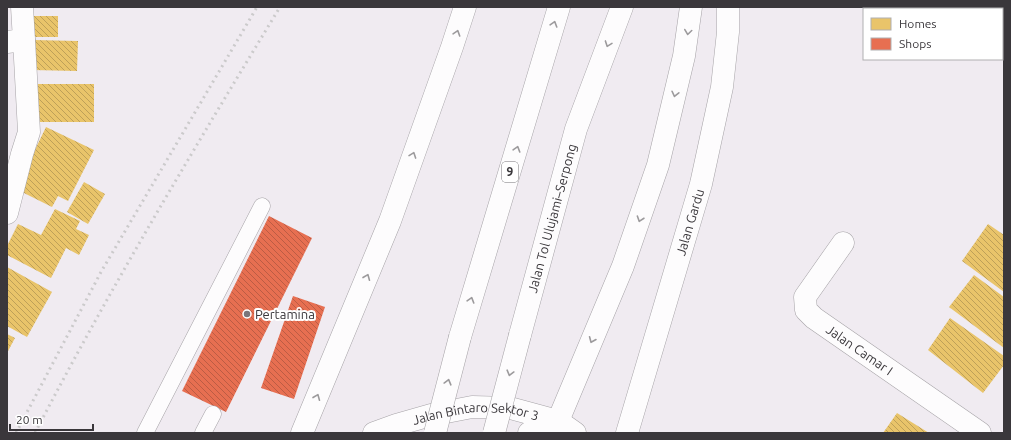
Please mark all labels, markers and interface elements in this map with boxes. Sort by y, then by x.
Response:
legend [863,8,1003,60]
text: Homes [899,17,937,30]
one-way arrow [549,21,558,28]
one-way arrow [452,29,460,36]
one-way arrow [684,29,693,35]
text: Shops [899,37,931,50]
one-way arrow [605,40,613,47]
one-way arrow [672,91,680,97]
street label: Jalan Tol Ulujami–Serpong [525,142,579,294]
one-way arrow [512,145,521,152]
one-way arrow [409,152,417,159]
road number: 9 [502,162,518,182]
street label: Jalan Gardu [673,187,706,257]
one-way arrow [636,215,644,222]
one-way arrow [362,273,370,280]
one-way arrow [466,297,475,304]
place label: Pertamina [255,307,315,321]
marker: Pertamina [242,309,252,319]
street label: Jalan Camar I [824,322,896,377]
one-way arrow [589,335,597,343]
one-way arrow [506,369,515,376]
one-way arrow [443,378,452,385]
one-way arrow [313,393,321,400]
street label: Jalan Bintaro Sektor 3 [411,400,540,427]
scale bar [10,406,93,432]
text: 20 m [16,413,43,426]

